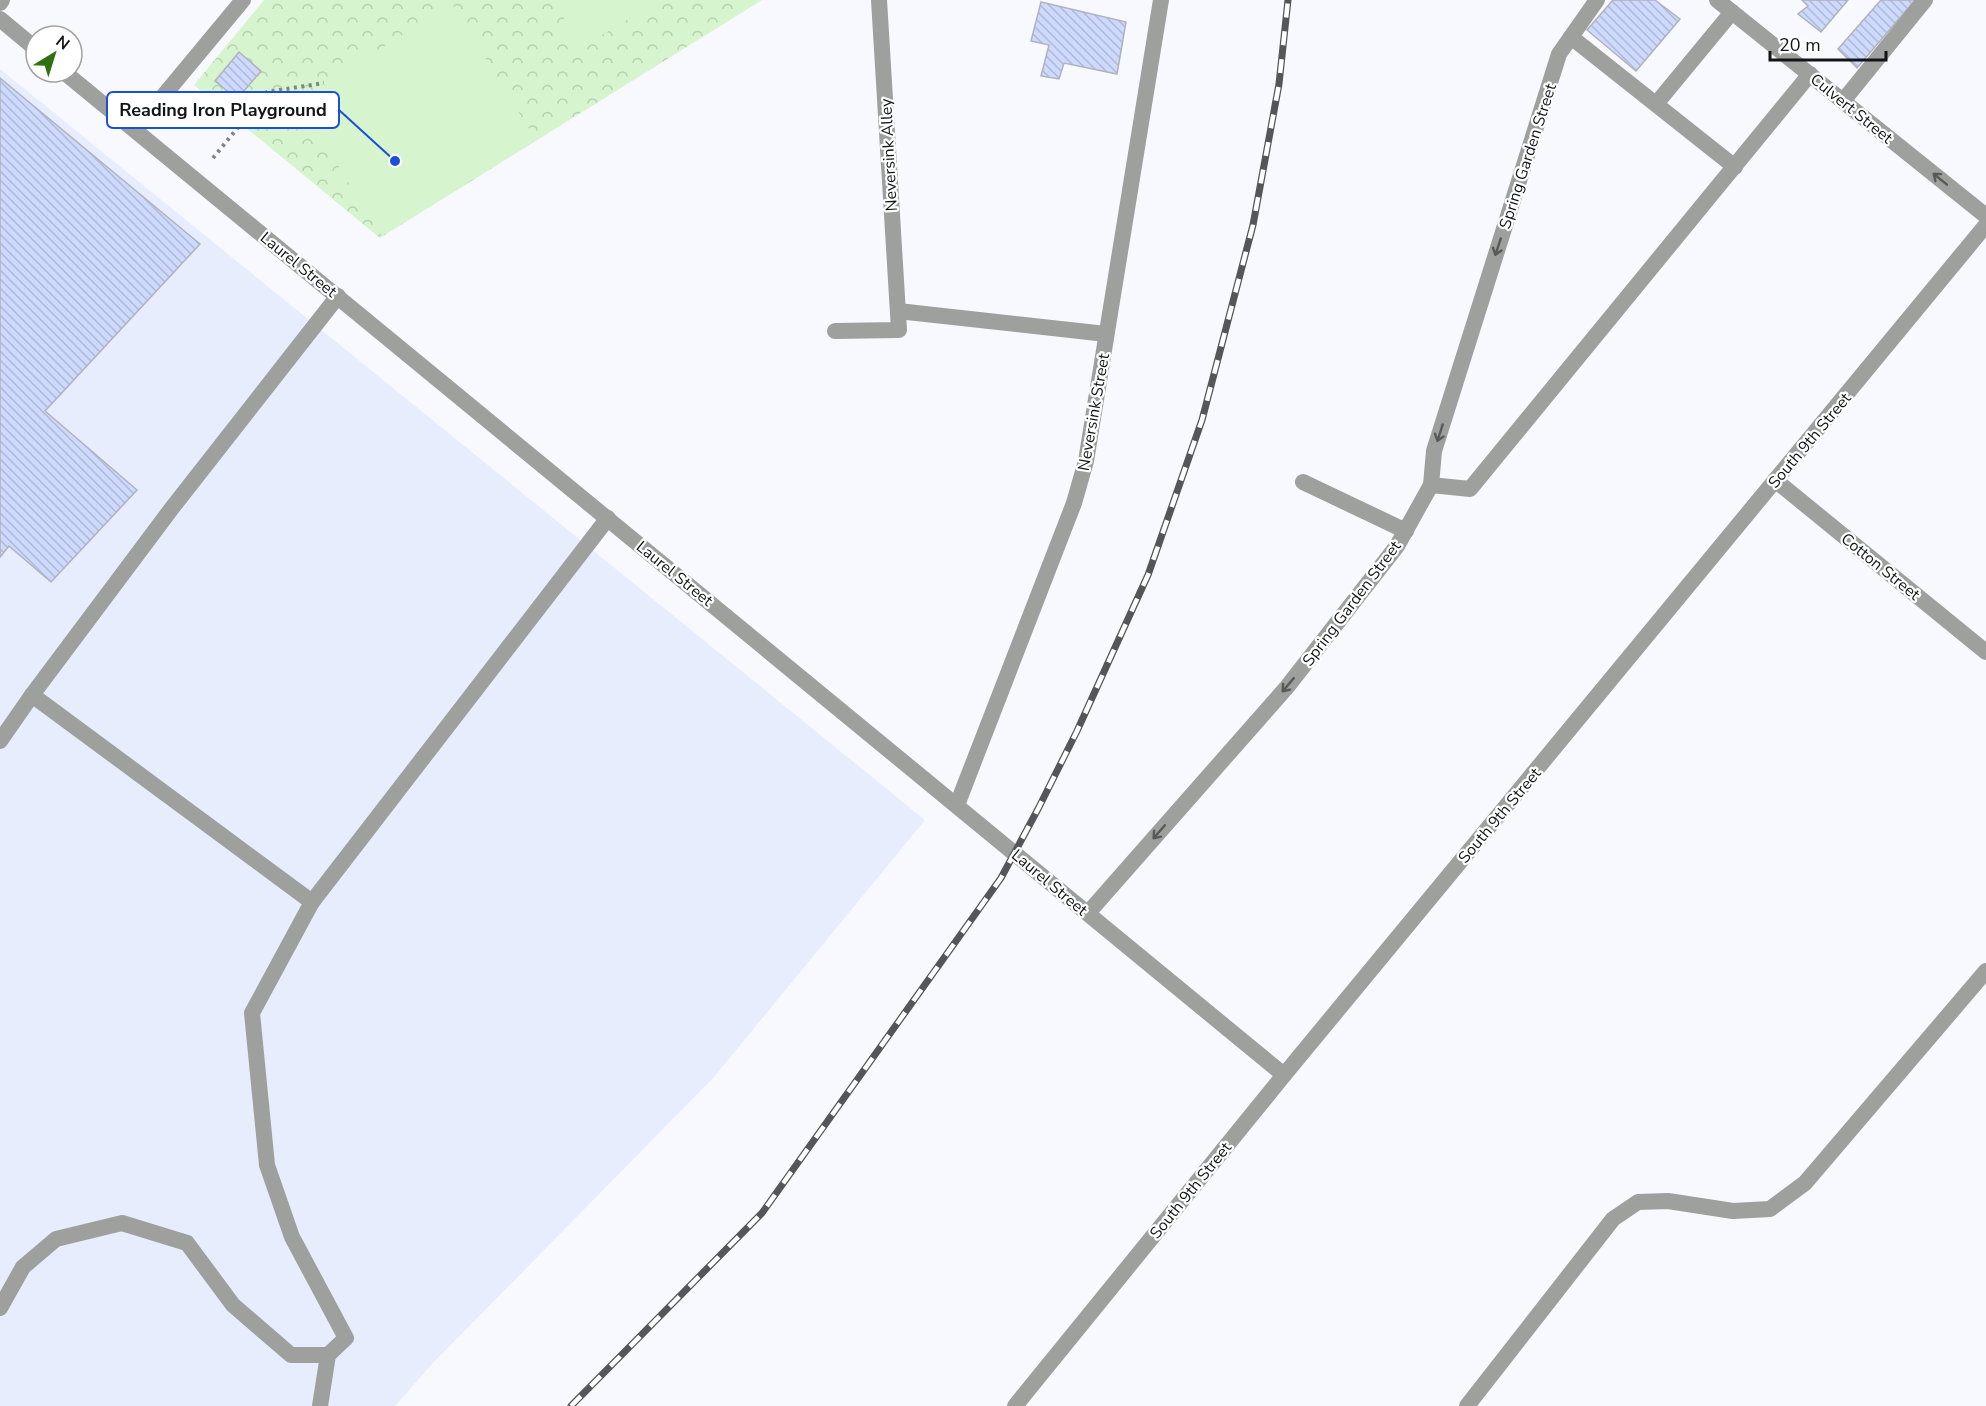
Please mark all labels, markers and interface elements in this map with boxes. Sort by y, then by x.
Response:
north arrow [24,24,84,84]
scale bar [1770,24,1886,62]
text: N [51,31,74,55]
text: 20 m [1779,33,1821,57]
street label: Culvert Street [1805,69,1898,149]
street label: Spring Garden Street [1494,80,1562,232]
callout: Reading Iron Playground [107,92,339,128]
street label: Neversink Alley [875,97,903,212]
text: Reading Iron Playground [119,98,327,122]
one-way arrow [1933,173,1949,186]
street label: Laurel Street [255,227,342,303]
one-way arrow [1492,237,1503,256]
street label: Neversink Street [1073,351,1115,473]
street label: South 9th Street [1763,388,1857,493]
one-way arrow [1434,423,1445,442]
street label: Cotton Street [1836,528,1925,606]
street label: Laurel Street [631,536,718,612]
street label: Spring Garden Street [1297,536,1406,671]
one-way arrow [1281,677,1294,693]
street label: South 9th Street [1453,763,1547,868]
one-way arrow [1152,824,1166,839]
street label: Laurel Street [1007,845,1092,921]
street label: South 9th Street [1145,1137,1237,1244]

